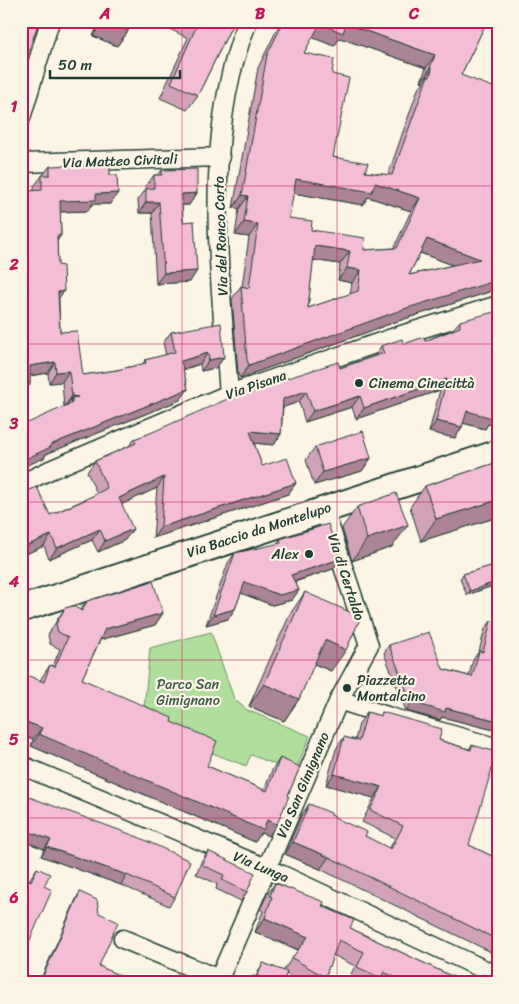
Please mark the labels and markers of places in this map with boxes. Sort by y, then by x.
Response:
place label: Cinema Cinecittà [369,371,475,396]
marker: Cinema Cinecittà [353,377,365,389]
place label: Alex [270,542,300,567]
marker: Alex [303,548,315,560]
place label: Piazzetta Montalcino [357,668,426,709]
marker: Piazzetta Montalcino [341,682,353,694]

